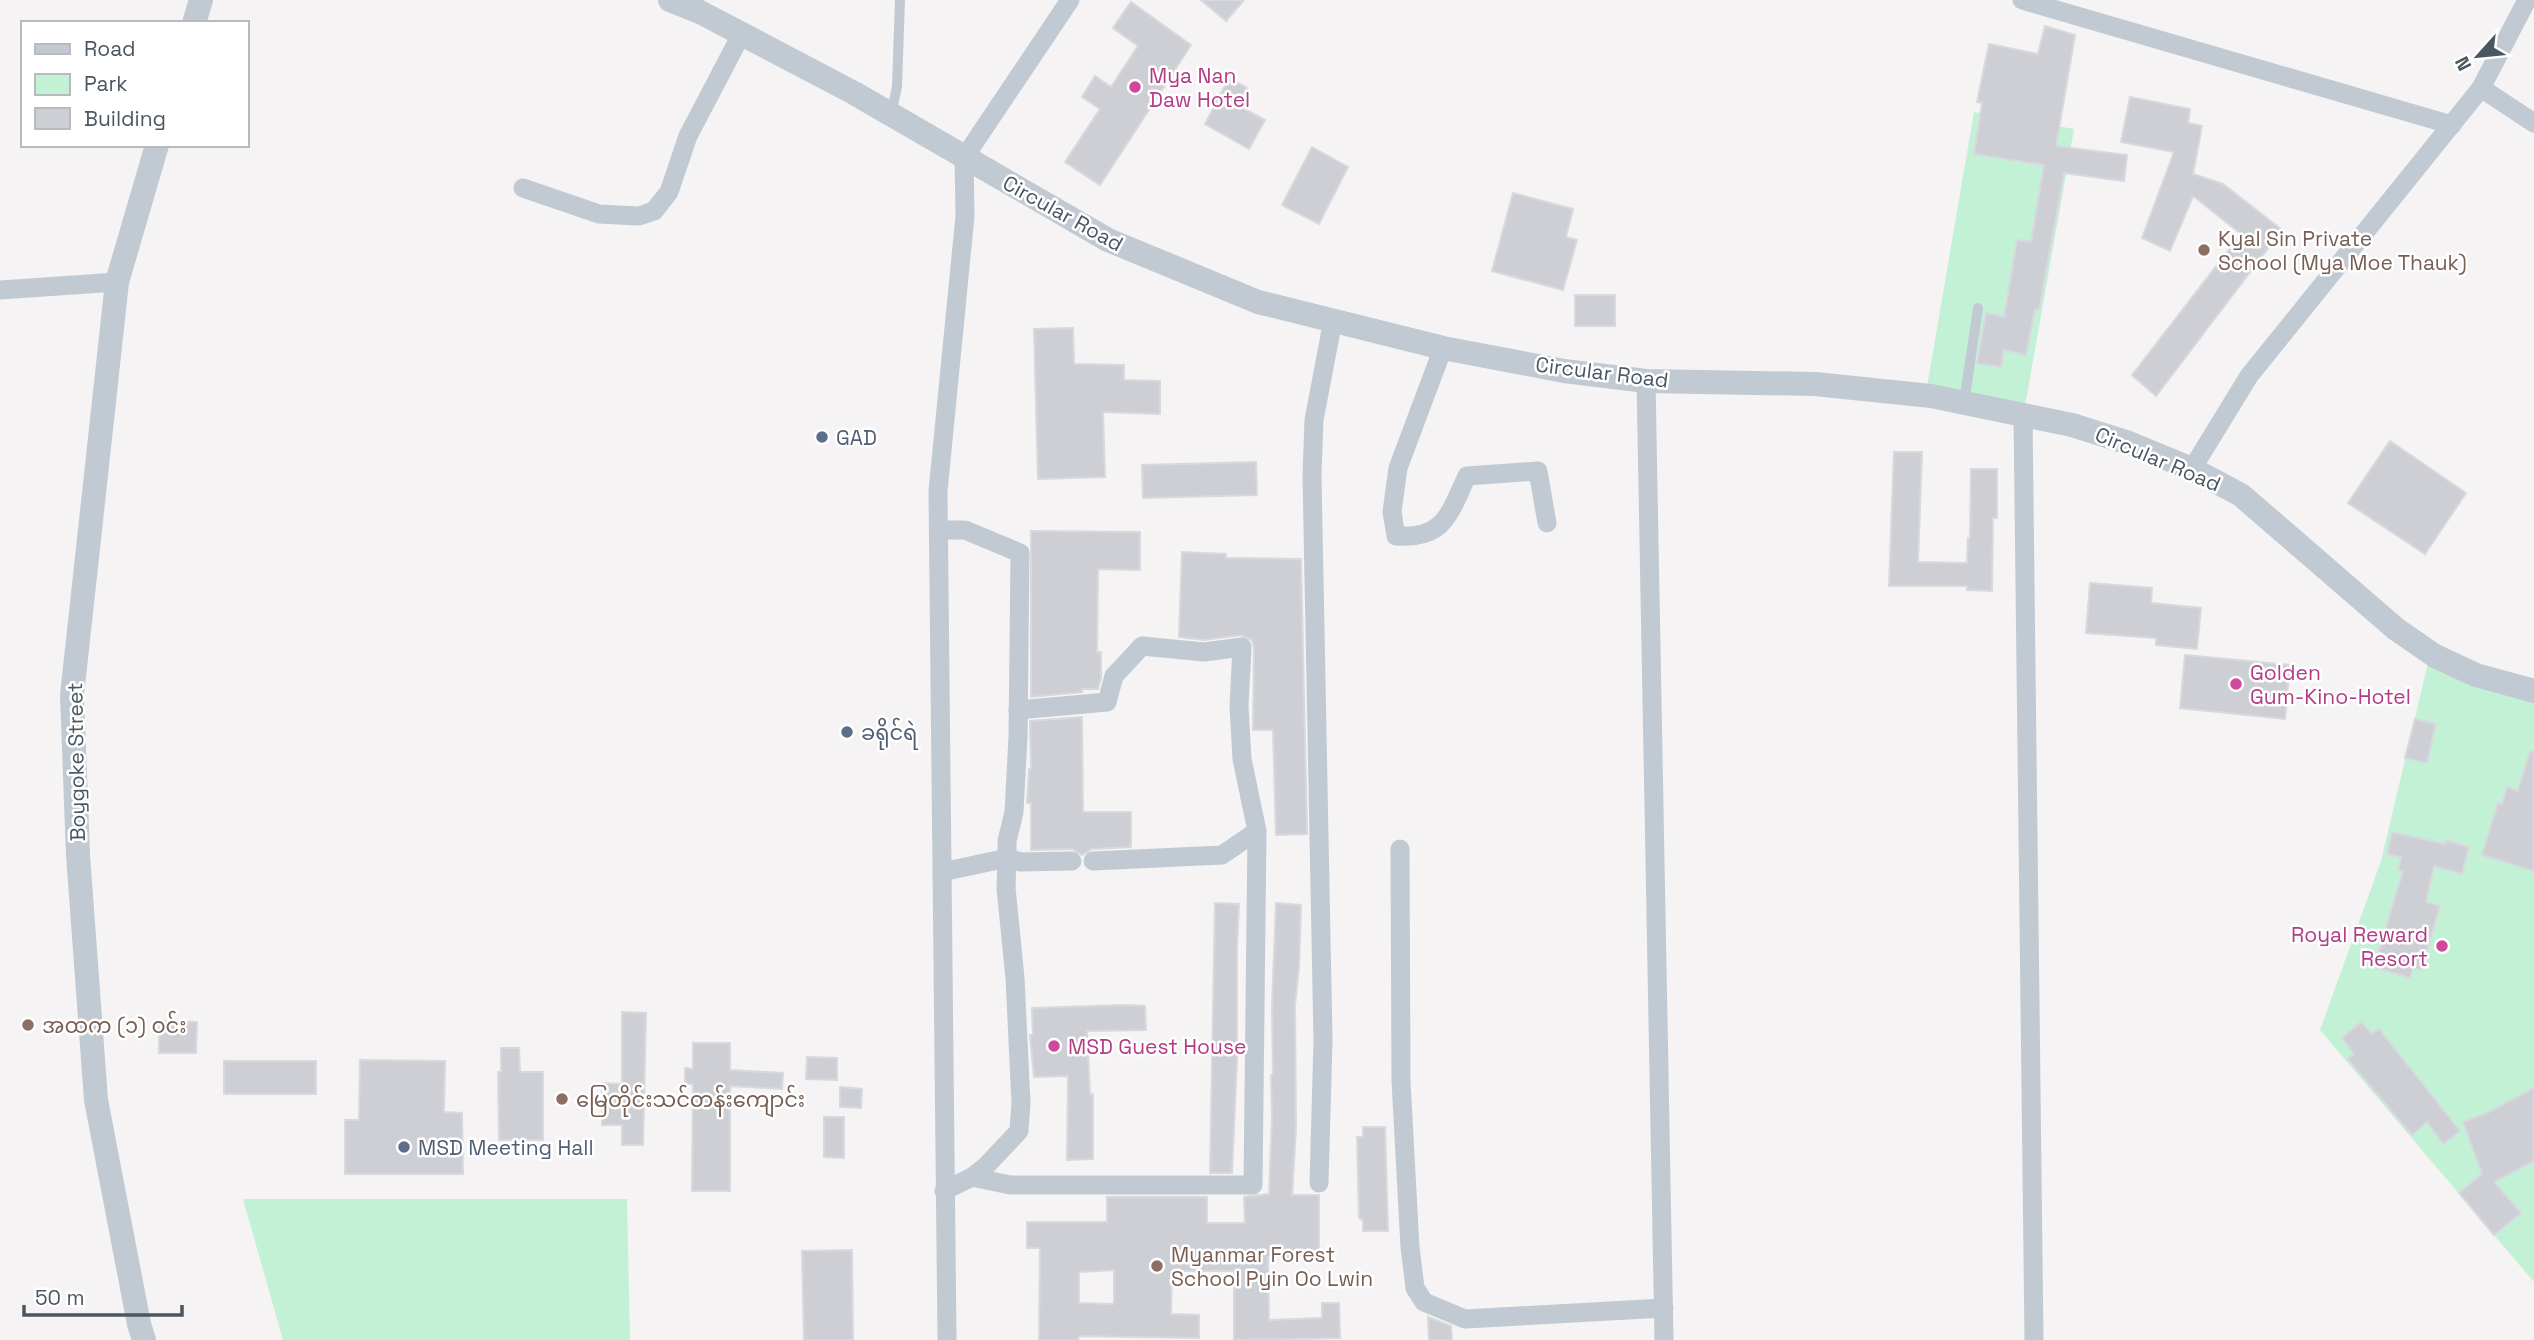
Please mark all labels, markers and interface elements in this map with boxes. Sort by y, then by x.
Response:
legend [21,21,248,147]
north arrow [2443,21,2513,91]
text: Road [84,35,136,62]
text: N [2449,52,2477,75]
place label: Mya Nan Daw Hotel [1149,62,1250,113]
text: Park [84,70,128,97]
marker: Mya Nan Daw Hotel [1127,79,1143,95]
text: Building [84,105,166,132]
street label: Circular Road [998,169,1128,257]
place label: Kyal Sin Private School (Mya Moe Thauk) [2218,225,2467,276]
marker: Kyal Sin Private School (Mya Moe Thauk) [2196,242,2212,258]
street label: Circular Road [1534,350,1670,394]
street label: Circular Road [2091,420,2225,498]
place label: GAD [836,424,877,451]
marker: GAD [814,429,830,445]
place label: Golden Gum-Kino-Hotel [2250,659,2411,710]
marker: Golden Gum-Kino-Hotel [2228,676,2244,692]
street label: Boygoke Street [61,682,91,842]
place label: ခရိုင်ရဲ [861,717,919,750]
marker: ခရိုင်ရဲ [839,724,855,740]
place label: Royal Reward Resort [2291,921,2428,972]
marker: Royal Reward Resort [2434,938,2450,954]
place label: အထက (၁) ဝင်း [42,1010,186,1039]
marker: အထက (၁) ဝင်း [20,1017,36,1033]
place label: MSD Guest House [1068,1033,1246,1060]
marker: MSD Guest House [1046,1038,1062,1054]
place label: မြေတိုင်းသင်တန်းကျောင်း [576,1084,805,1118]
marker: မြေတိုင်းသင်တန်းကျောင်း [554,1091,570,1107]
place label: MSD Meeting Hall [418,1134,594,1161]
marker: MSD Meeting Hall [396,1139,412,1155]
place label: Myanmar Forest School Pyin Oo Lwin [1171,1241,1373,1292]
marker: Myanmar Forest School Pyin Oo Lwin [1149,1258,1165,1274]
scale bar [24,1274,182,1318]
text: 50 m [35,1284,85,1311]

